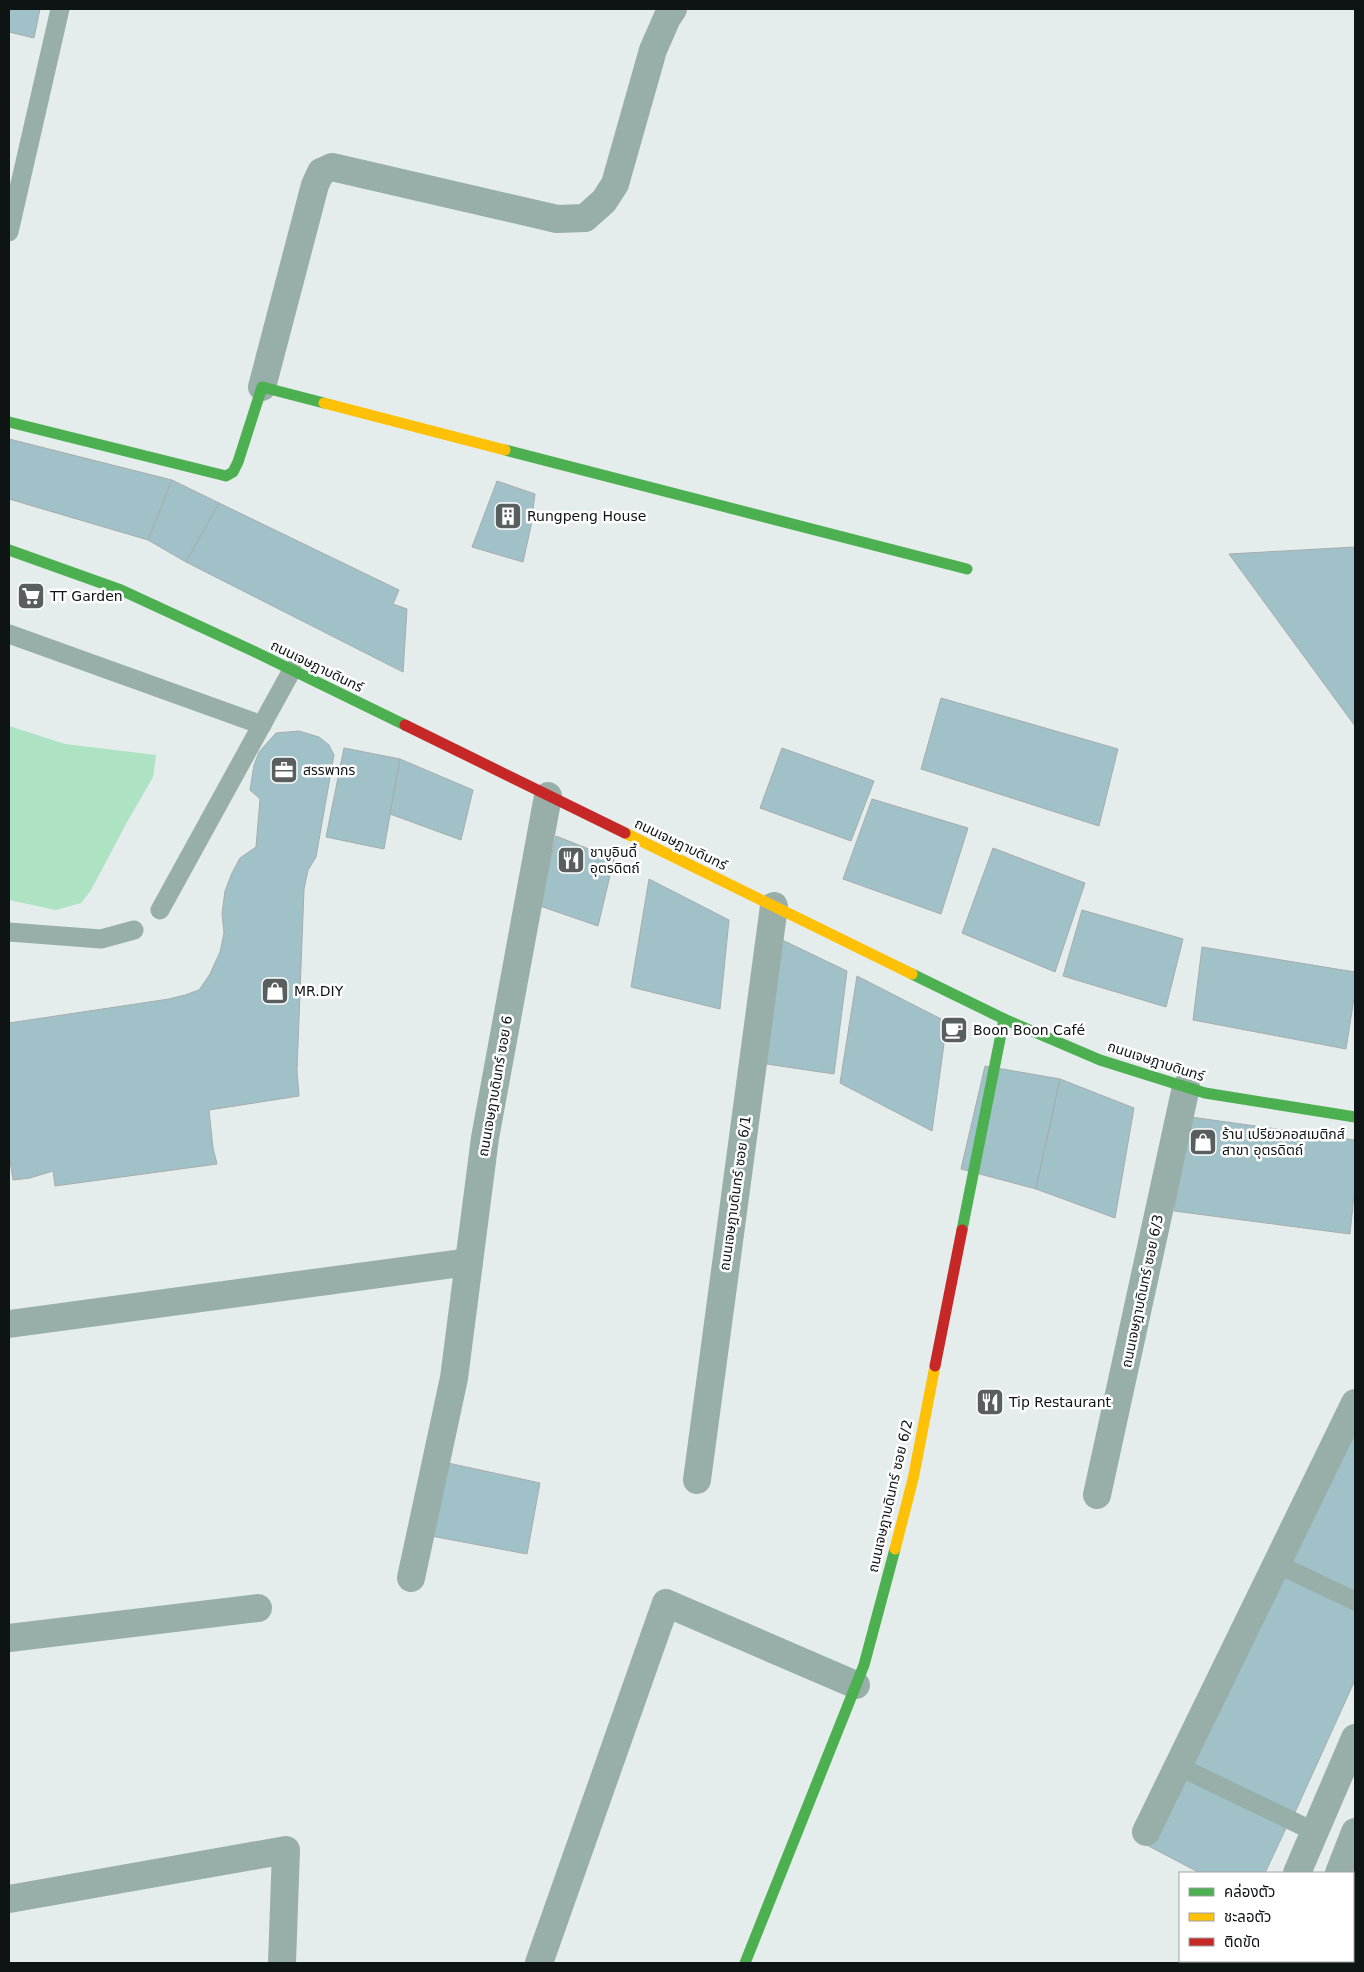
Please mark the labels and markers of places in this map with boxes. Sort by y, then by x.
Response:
building icon: Rungpeng House [493,501,523,531]
place label: Rungpeng House [527,508,646,524]
supermarket icon: TT Garden [16,581,46,611]
place label: TT Garden [49,588,123,604]
office icon: สรรพากร [269,755,299,785]
place label: สรรพากร [303,762,355,778]
place label: ชาบูอินดี้ อุตรดิตถ์ [590,842,640,877]
restaurant icon: ชาบูอินดี้ อุตรดิตถ์ [556,845,586,875]
shop icon: MR.DIY [260,976,290,1006]
place label: MR.DIY [294,983,344,999]
cafe icon: Boon Boon Café [939,1015,969,1045]
place label: Boon Boon Café [973,1022,1085,1038]
place label: ร้าน เปรียวคอสเมติกส์ สาขา อุตรดิตถ์ [1222,1126,1345,1159]
shop icon: ร้าน เปรียวคอสเมติกส์ สาขา อุตรดิตถ์ [1188,1127,1218,1157]
restaurant icon: Tip Restaurant [975,1387,1005,1417]
place label: Tip Restaurant [1008,1394,1112,1410]

